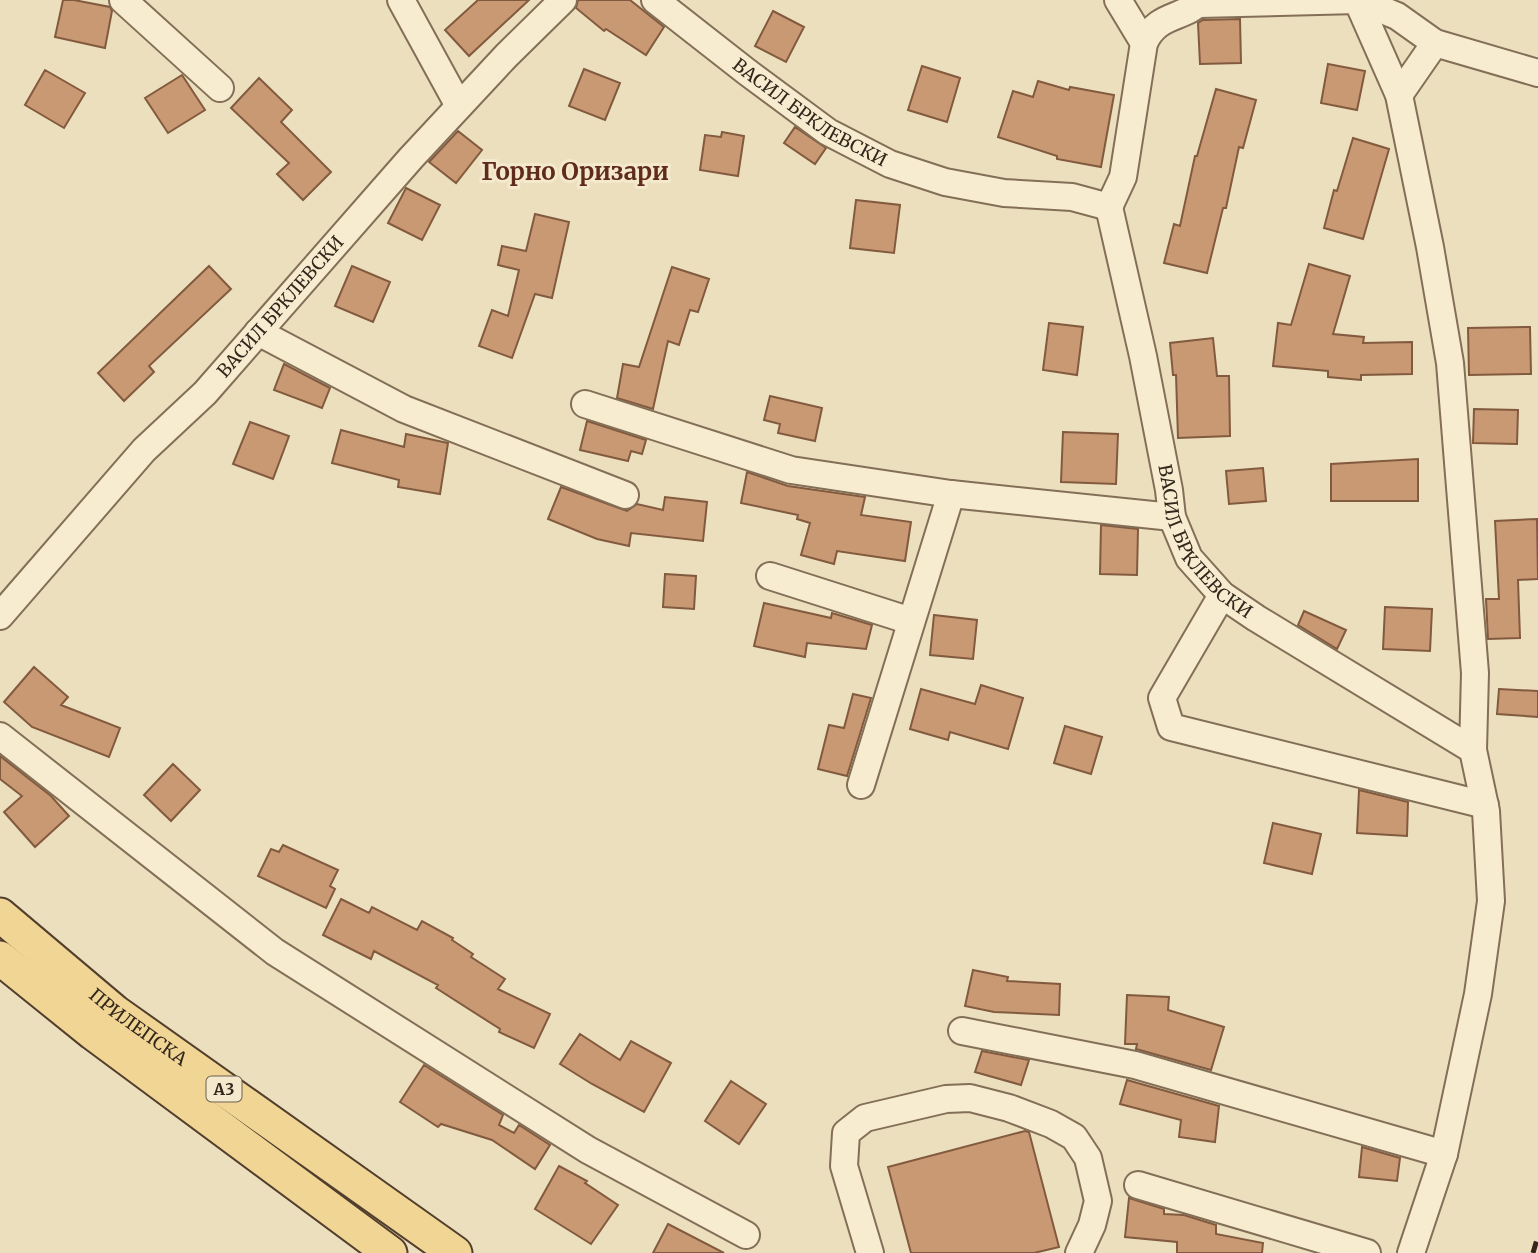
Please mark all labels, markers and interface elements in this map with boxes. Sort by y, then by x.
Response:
street label: ВАСИЛ БРКЛЕВСКИ [728,53,891,172]
district label: Горно Оризари [481,156,669,187]
street label: ВАСИЛ БРКЛЕВСКИ [212,231,349,382]
street label: ВАСИЛ БРКЛЕВСКИ [1153,462,1257,623]
street label: ПРИЛЕПСКА [85,983,192,1071]
road number: A3 [206,1077,242,1102]

